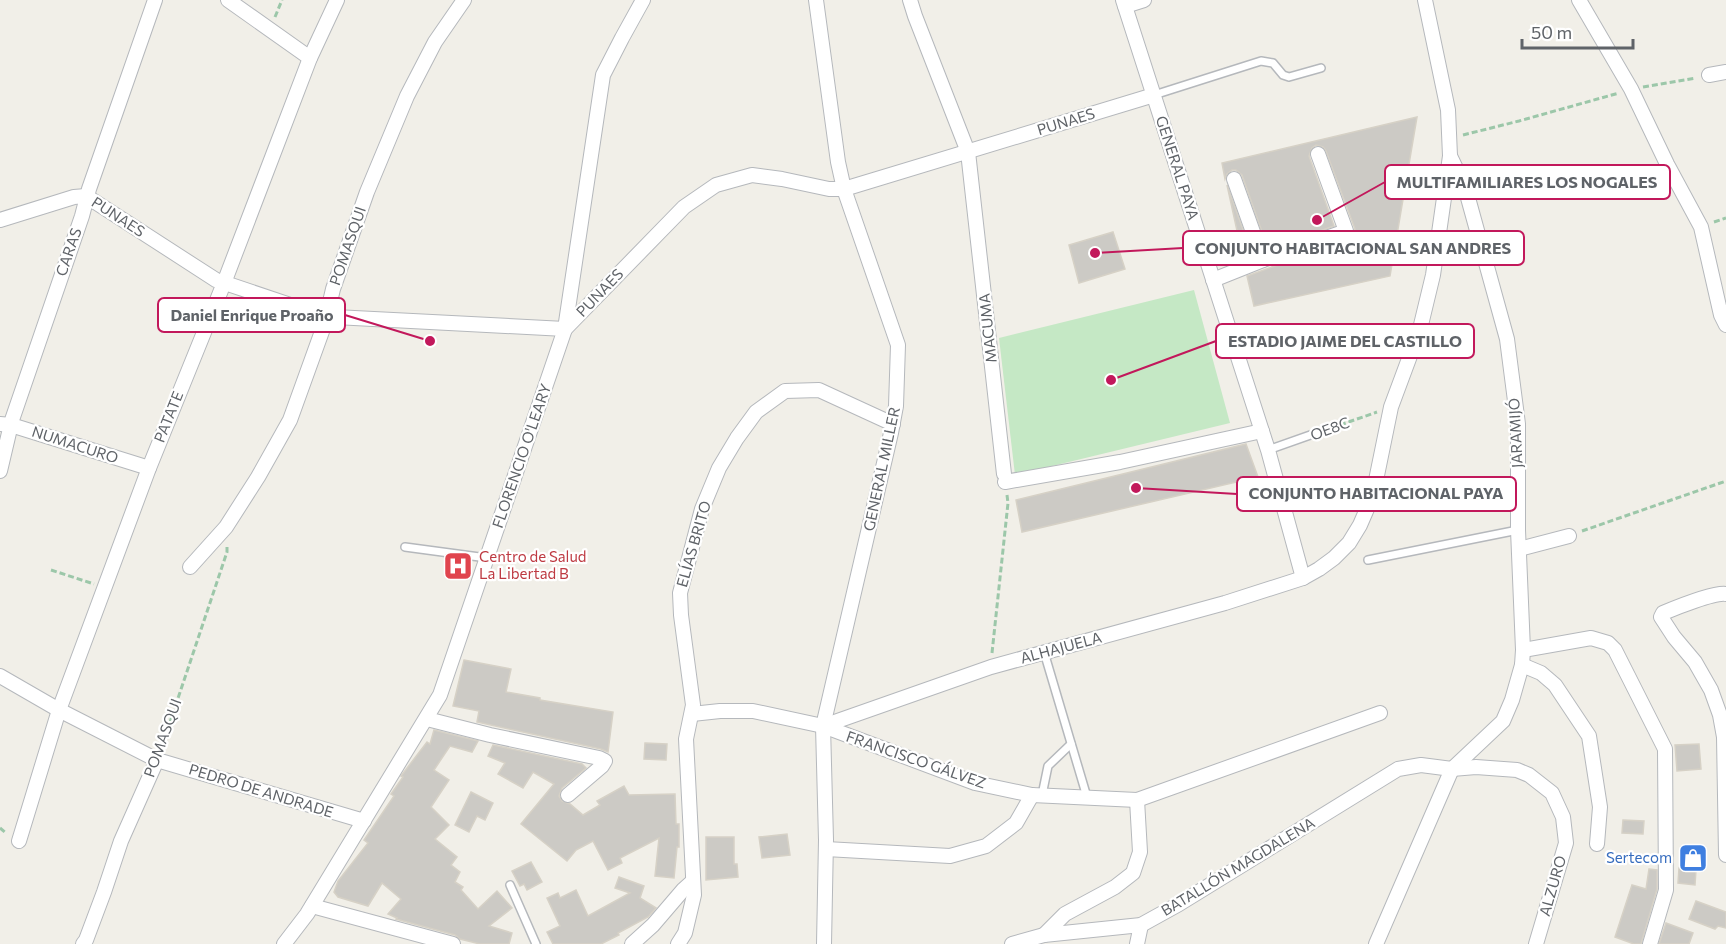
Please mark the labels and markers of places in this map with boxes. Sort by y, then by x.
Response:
callout: MULTIFAMILIARES LOS NOGALES [1385,165,1670,199]
callout: CONJUNTO HABITACIONAL SAN ANDRES [1183,231,1524,265]
callout: Daniel Enrique Proaño [158,298,345,332]
callout: ESTADIO JAIME DEL CASTILLO [1216,324,1474,358]
callout: CONJUNTO HABITACIONAL PAYA [1237,477,1516,511]
place label: Centro de Salud La Libertad B [479,547,586,582]
hospital icon: Centro de Salud La Libertad B [442,550,474,582]
shop icon: Sertecom [1677,842,1709,874]
place label: Sertecom [1606,848,1672,866]

